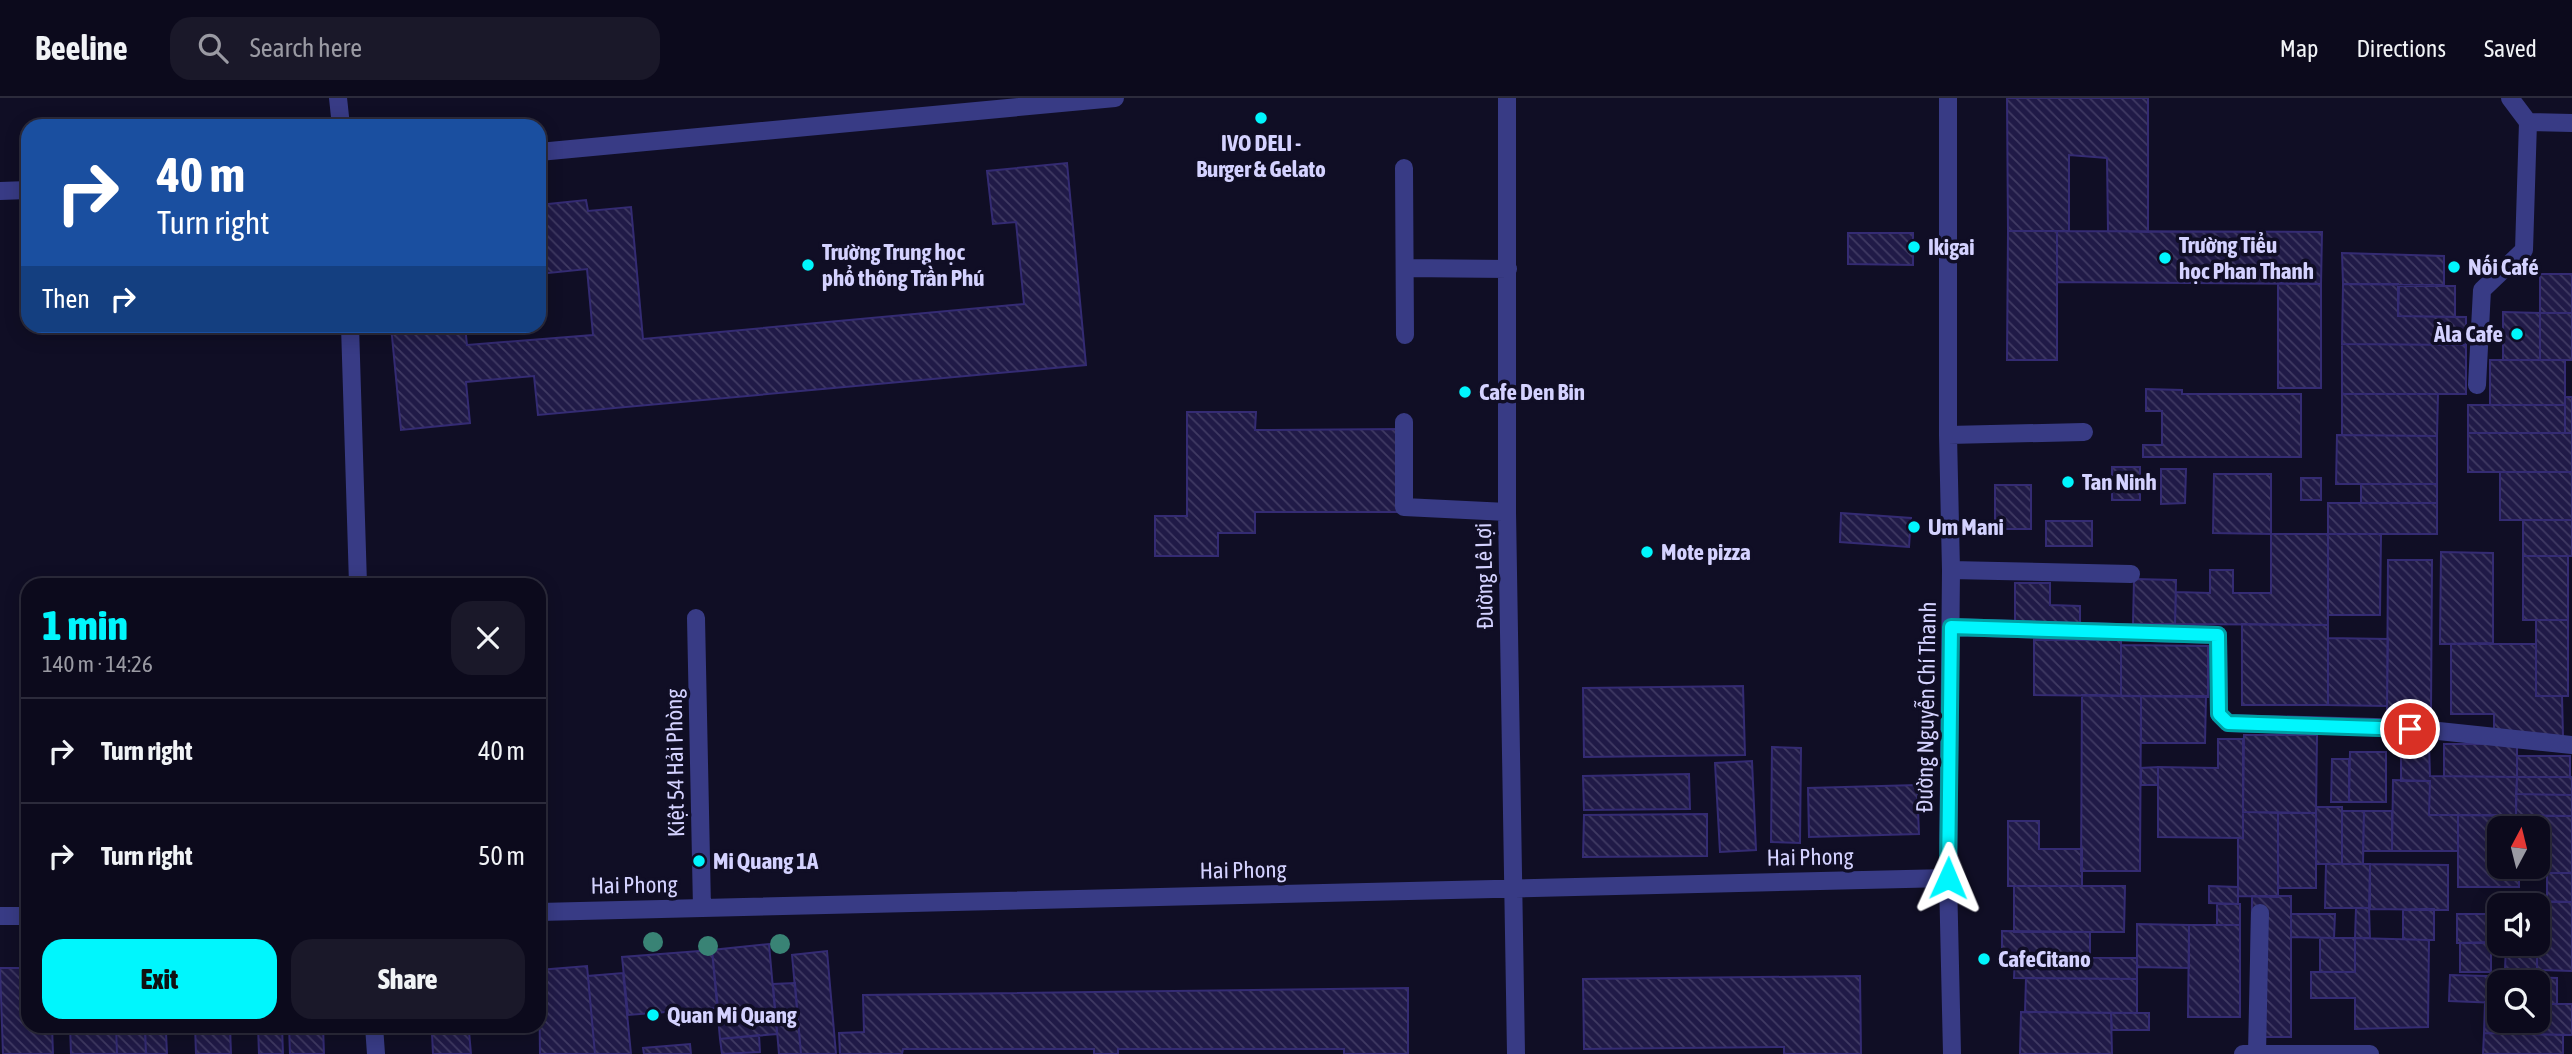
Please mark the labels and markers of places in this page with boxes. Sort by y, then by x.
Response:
marker: IVO DELI - Burger & Gelato [1253,110,1269,126]
place label: IVO DELI - Burger & Gelato [1196,130,1326,182]
place label: Trường Tiểu học Phan Thanh [2179,231,2314,284]
place label: Ikigai [1928,234,1975,260]
place label: Trường Trung học phổ thông Trần Phú [822,239,984,291]
marker: Ikigai [1906,239,1922,255]
marker: Trường Tiểu học Phan Thanh [2157,250,2173,266]
place label: Nối Café [2468,254,2539,280]
marker: Trường Trung học phổ thông Trần Phú [800,257,816,273]
marker: Nối Café [2446,259,2462,275]
place label: Àla Cafe [2433,321,2503,347]
marker: Àla Cafe [2509,326,2525,342]
place label: Cafe Den Bin [1479,379,1585,405]
marker: Cafe Den Bin [1457,384,1473,400]
place label: Tan Ninh [2082,469,2157,495]
marker: Tan Ninh [2060,474,2076,490]
place label: Um Mani [1928,514,2004,540]
marker: Um Mani [1906,519,1922,535]
place label: Mote pizza [1661,539,1751,565]
marker: Mote pizza [1639,544,1655,560]
pin [2380,699,2440,759]
place label: Mi Quang 1A [713,848,819,874]
marker: Mi Quang 1A [691,853,707,869]
place label: CafeCitano [1998,946,2091,972]
marker: CafeCitano [1976,951,1992,967]
place label: Quan Mi Quang [667,1002,797,1028]
marker: Quan Mi Quang [645,1007,661,1023]

